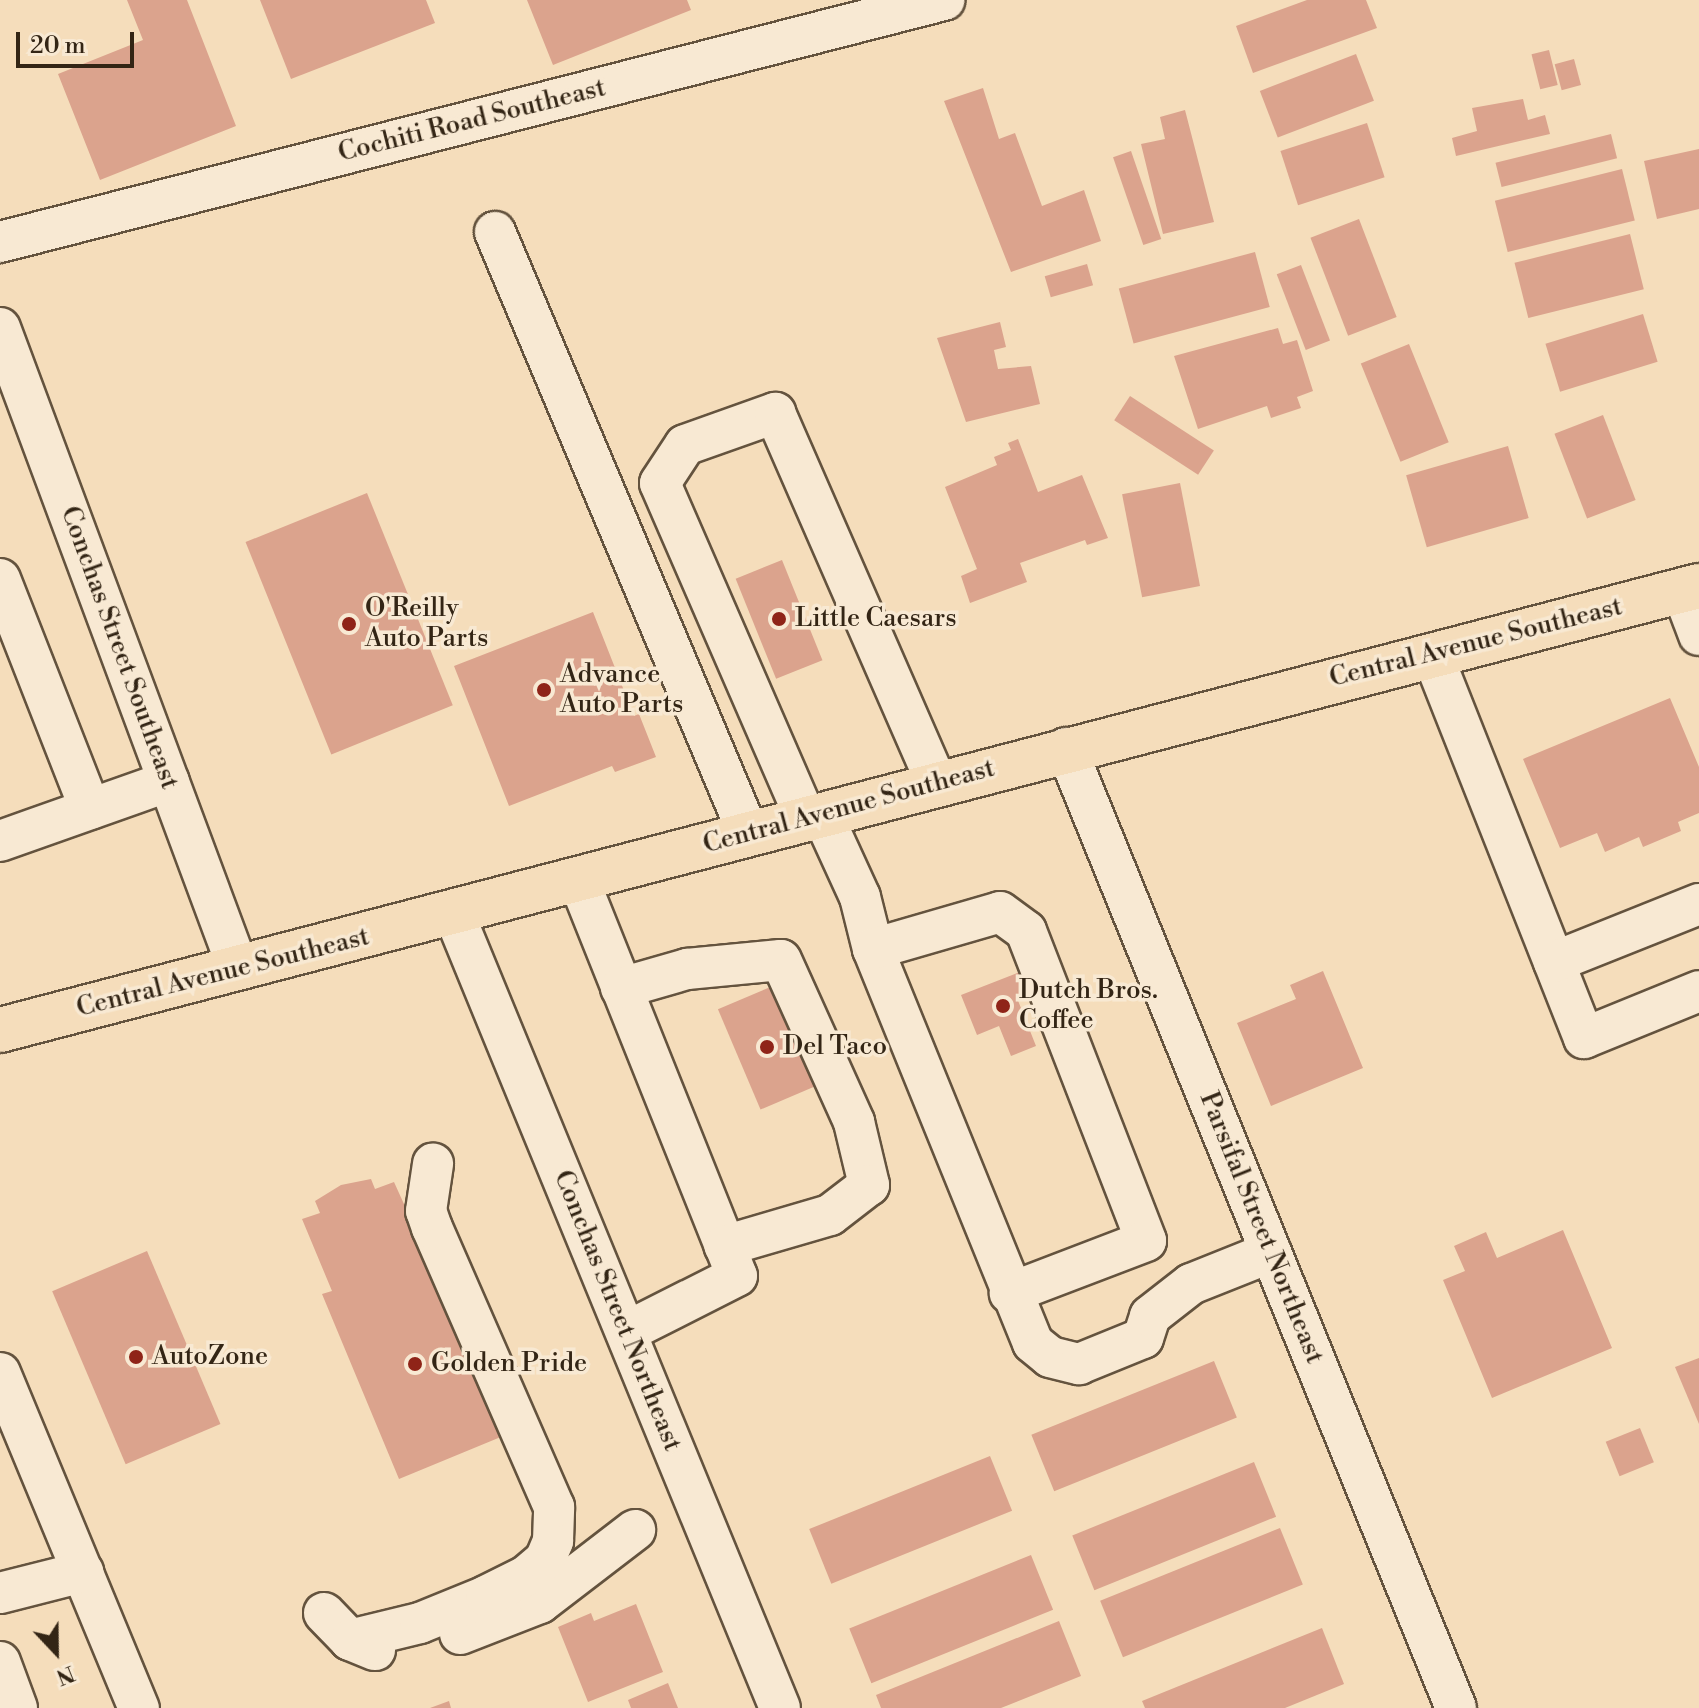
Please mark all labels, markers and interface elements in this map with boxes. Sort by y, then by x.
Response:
scale bar [20,16,138,66]
text: 20 m [30,31,86,61]
street label: Cochiti Road Southeast [335,73,609,169]
street label: Conchas Street Southeast [53,502,185,794]
street label: Central Avenue Southeast [1326,592,1626,694]
place label: O'Reilly Auto Parts [365,593,488,654]
place label: Little Caesars [795,603,957,635]
marker: Little Caesars [770,610,788,628]
marker: O'Reilly Auto Parts [340,615,358,633]
place label: Advance Auto Parts [560,659,683,720]
marker: Advance Auto Parts [535,681,553,699]
street label: Central Avenue Southeast [700,753,998,861]
street label: Central Avenue Southeast [73,922,373,1024]
place label: Dutch Bros. Coffee [1019,975,1158,1036]
marker: Dutch Bros. Coffee [994,997,1012,1015]
place label: Del Taco [783,1031,887,1063]
marker: Del Taco [758,1038,776,1056]
street label: Parsifal Street Northeast [1192,1088,1330,1368]
street label: Conchas Street Northeast [546,1166,688,1456]
place label: AutoZone [152,1341,268,1373]
marker: AutoZone [127,1348,145,1366]
place label: Golden Pride [431,1348,587,1380]
marker: Golden Pride [406,1355,424,1373]
north arrow [16,1612,96,1692]
text: N [52,1659,78,1690]

